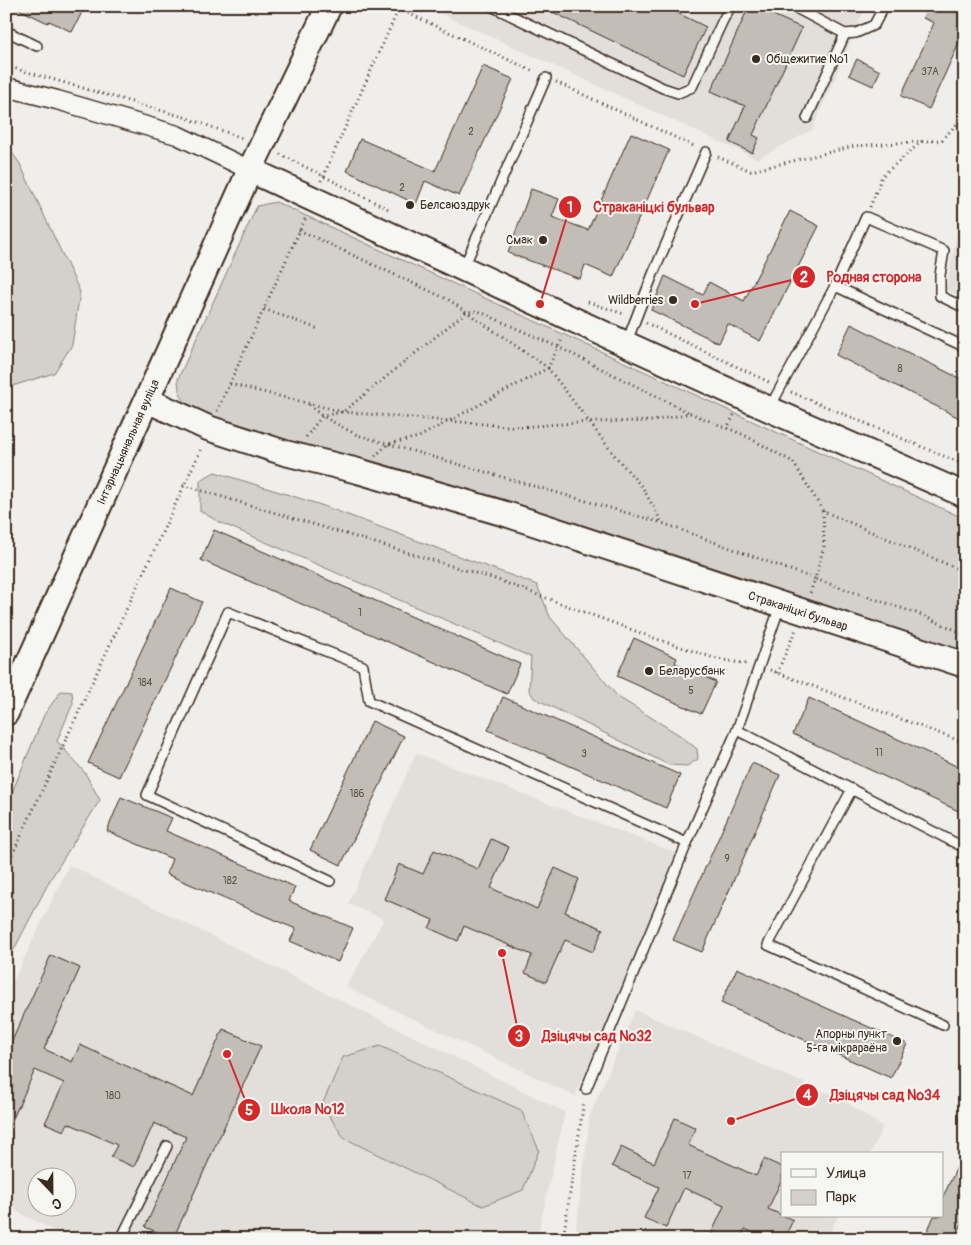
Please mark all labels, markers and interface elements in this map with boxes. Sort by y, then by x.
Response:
place label: Общежитие №1 [766,52,848,67]
marker: Общежитие №1 [750,53,762,65]
house number: 37А [921,66,939,78]
house number: 2 [468,126,474,138]
house number: 2 [399,182,405,194]
callout: Страканіцкі бульвар [558,192,724,221]
place label: Белсаюздрук [420,198,490,213]
text: 1 [567,198,573,217]
marker: Белсаюздрук [404,199,416,211]
text: Страканіцкі бульвар [593,199,715,216]
place label: Смак [506,233,533,248]
marker: Смак [537,234,549,246]
callout: Родная сторона [791,262,931,291]
text: 2 [800,268,808,287]
text: Родная сторона [827,269,922,286]
place label: Wildberries [608,293,664,308]
marker: Wildberries [667,294,679,306]
house number: 8 [897,363,903,375]
street label: Інтэрнацыянальная вуліца [94,377,163,507]
street label: Страканіцкі бульвар [746,588,850,635]
house number: 1 [358,607,362,619]
place label: Беларусбанк [659,664,726,679]
marker: Беларусбанк [643,665,655,677]
house number: 184 [138,677,153,689]
house number: 5 [688,685,694,697]
house number: 11 [875,747,883,759]
house number: 3 [581,748,587,760]
house number: 186 [350,788,365,800]
house number: 9 [724,853,730,865]
house number: 182 [223,875,238,887]
callout: Дзіцячы сад №32 [507,1021,662,1050]
text: 3 [515,1027,523,1046]
place label: Апорны пункт 5-га мікрараёна [806,1027,887,1056]
text: Дзіцячы сад №32 [541,1028,652,1045]
marker: Апорны пункт 5-га мікрараёна [891,1035,903,1047]
callout: Дзіцячы сад №34 [795,1081,950,1110]
text: 4 [803,1086,812,1105]
text: Дзіцячы сад №34 [829,1087,941,1104]
house number: 180 [105,1090,121,1102]
callout: Школа №12 [237,1095,355,1124]
text: 5 [245,1101,253,1120]
text: Школа №12 [270,1101,345,1118]
legend [781,1152,944,1218]
text: Улица [826,1164,866,1183]
north arrow [28,1168,78,1218]
house number: 17 [682,1170,692,1182]
text: Парк [826,1188,857,1207]
text: С [49,1194,64,1213]

